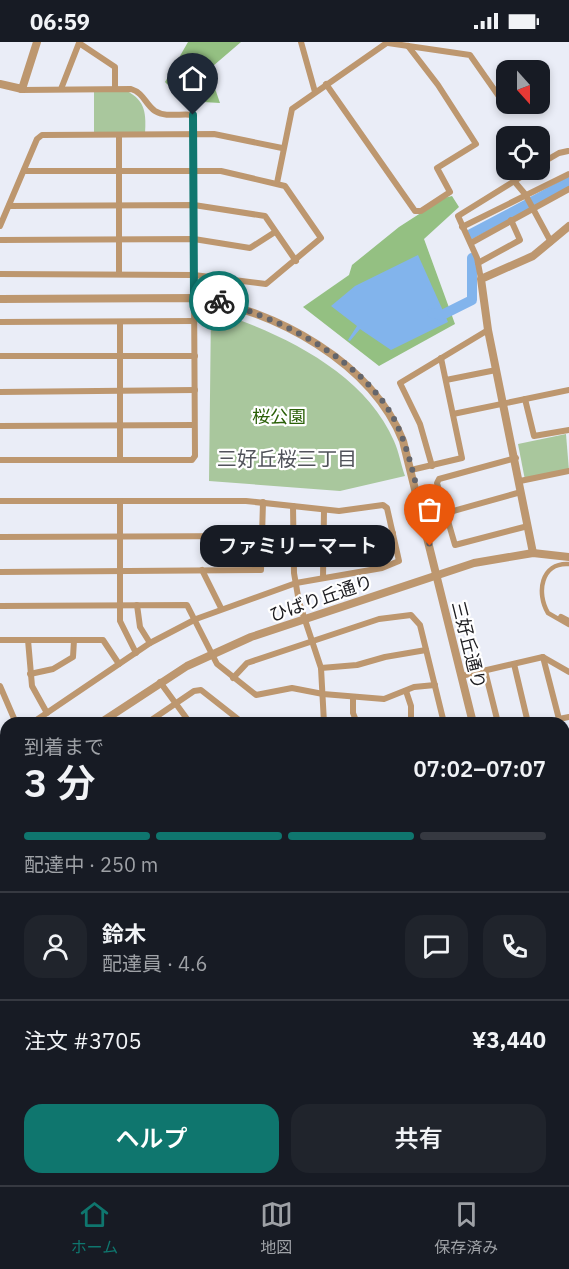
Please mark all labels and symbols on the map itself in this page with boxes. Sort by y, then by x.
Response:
pin [167,53,218,115]
north arrow [496,60,550,114]
courier [189,271,249,331]
park label: 桜公園 [252,405,306,428]
district label: 三好丘桜三丁目 [217,445,357,472]
pin [404,484,455,546]
callout: ファミリーマート [199,525,394,567]
street label: ひばり丘通り [266,570,376,626]
street label: 三好丘通り [447,599,491,691]

